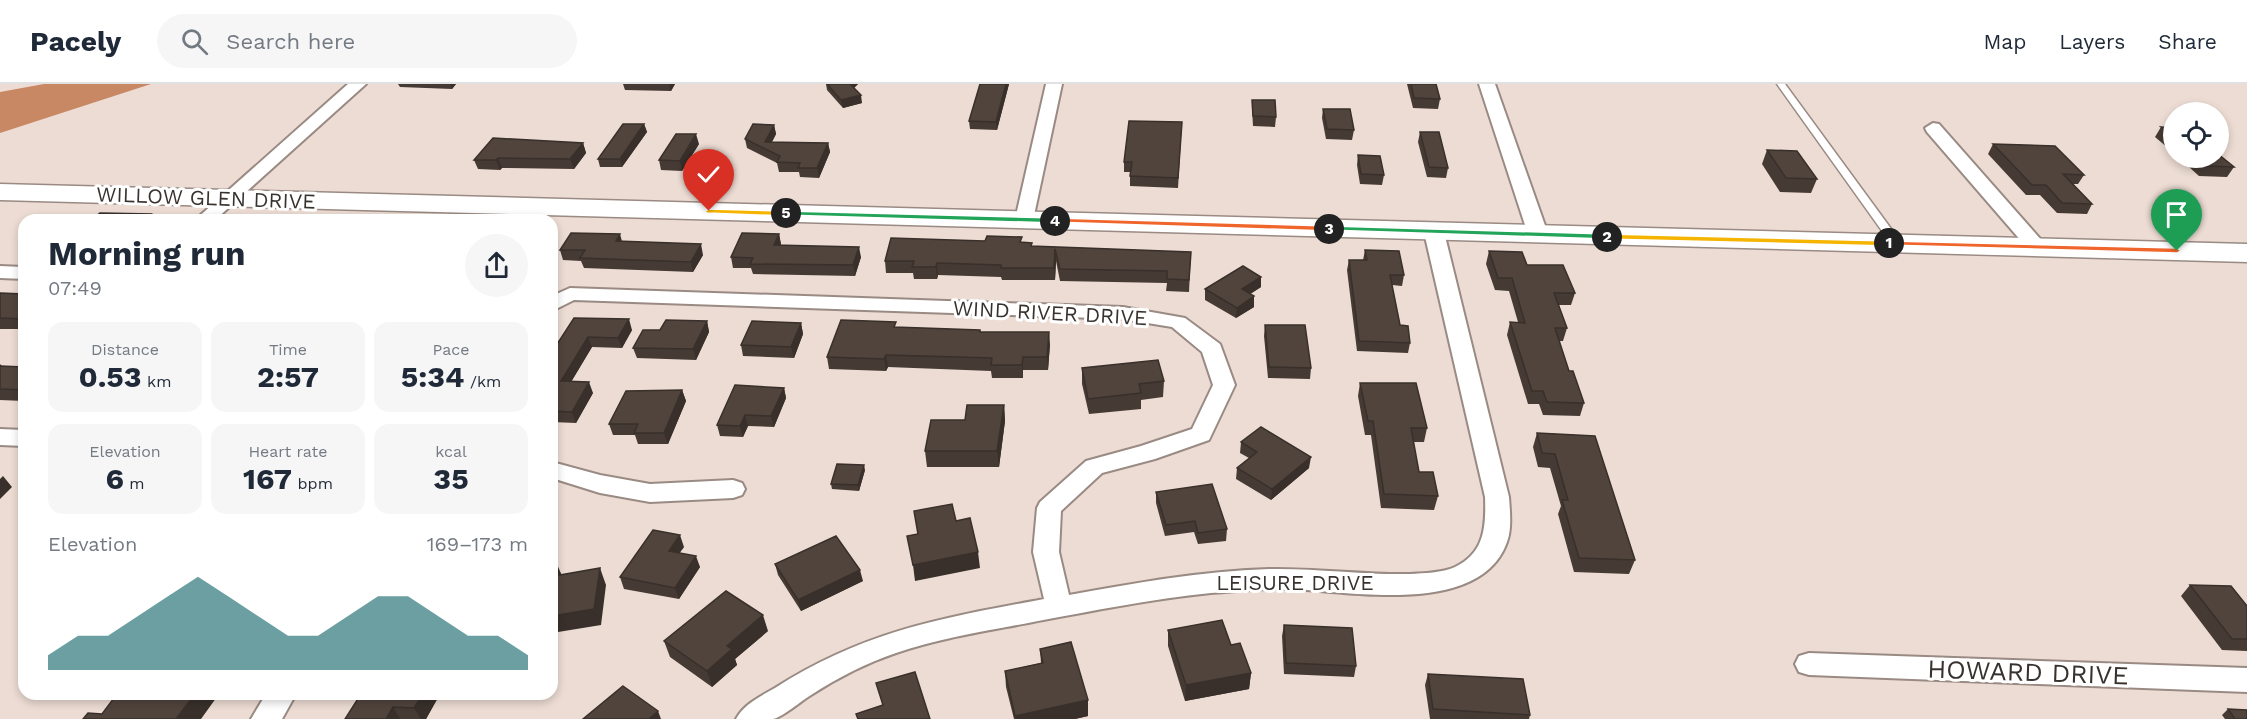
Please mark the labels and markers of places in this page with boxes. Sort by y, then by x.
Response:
pin [683,149,734,211]
pin [2151,189,2202,251]
pin: 5 [771,198,801,228]
pin: 4 [1040,206,1070,236]
pin: 3 [1314,214,1344,244]
pin: 2 [1592,222,1622,252]
pin: 1 [1874,228,1904,258]

